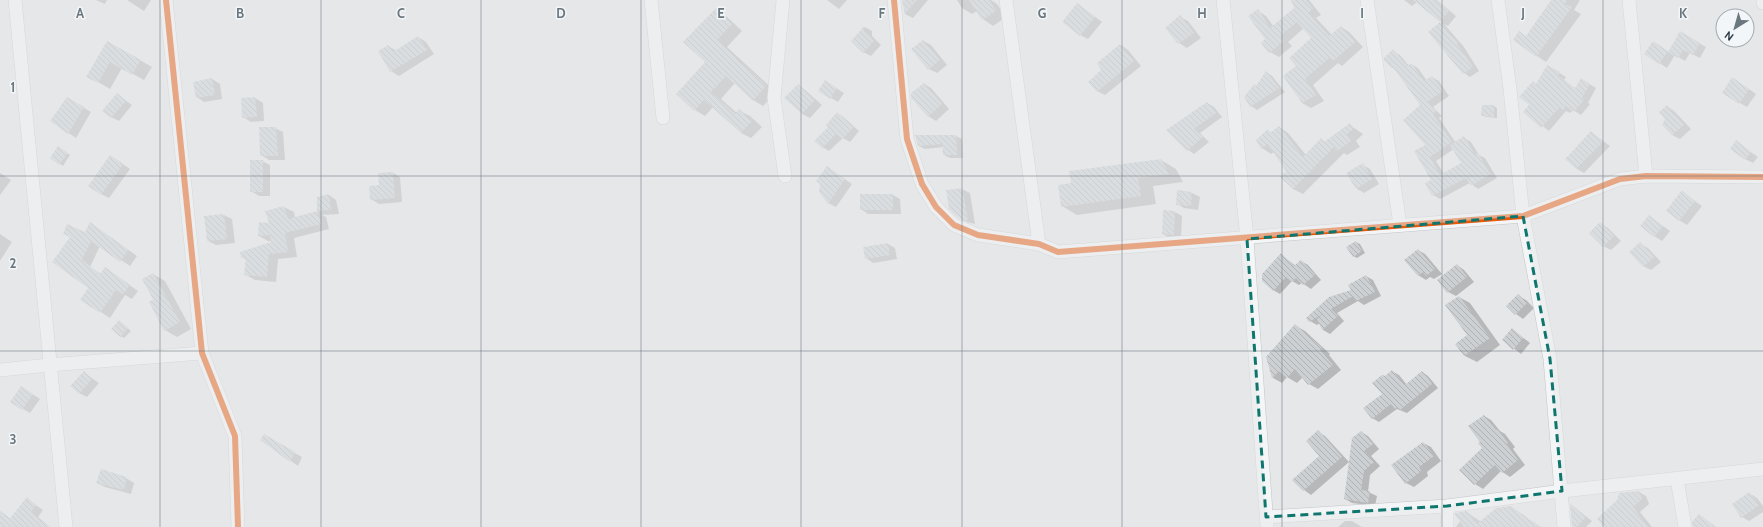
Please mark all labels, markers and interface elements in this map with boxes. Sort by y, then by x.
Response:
text: A [76,5,85,21]
text: B [236,5,244,21]
text: C [397,5,405,21]
text: D [556,5,566,21]
text: E [717,5,725,21]
text: F [879,5,886,21]
text: G [1038,5,1047,21]
text: H [1197,5,1207,21]
text: I [1360,5,1364,21]
text: J [1520,5,1525,21]
text: K [1679,5,1688,21]
north arrow [1715,8,1755,48]
text: N [1722,28,1736,44]
text: 1 [11,79,15,95]
text: 2 [10,255,17,271]
text: 3 [9,431,17,447]

